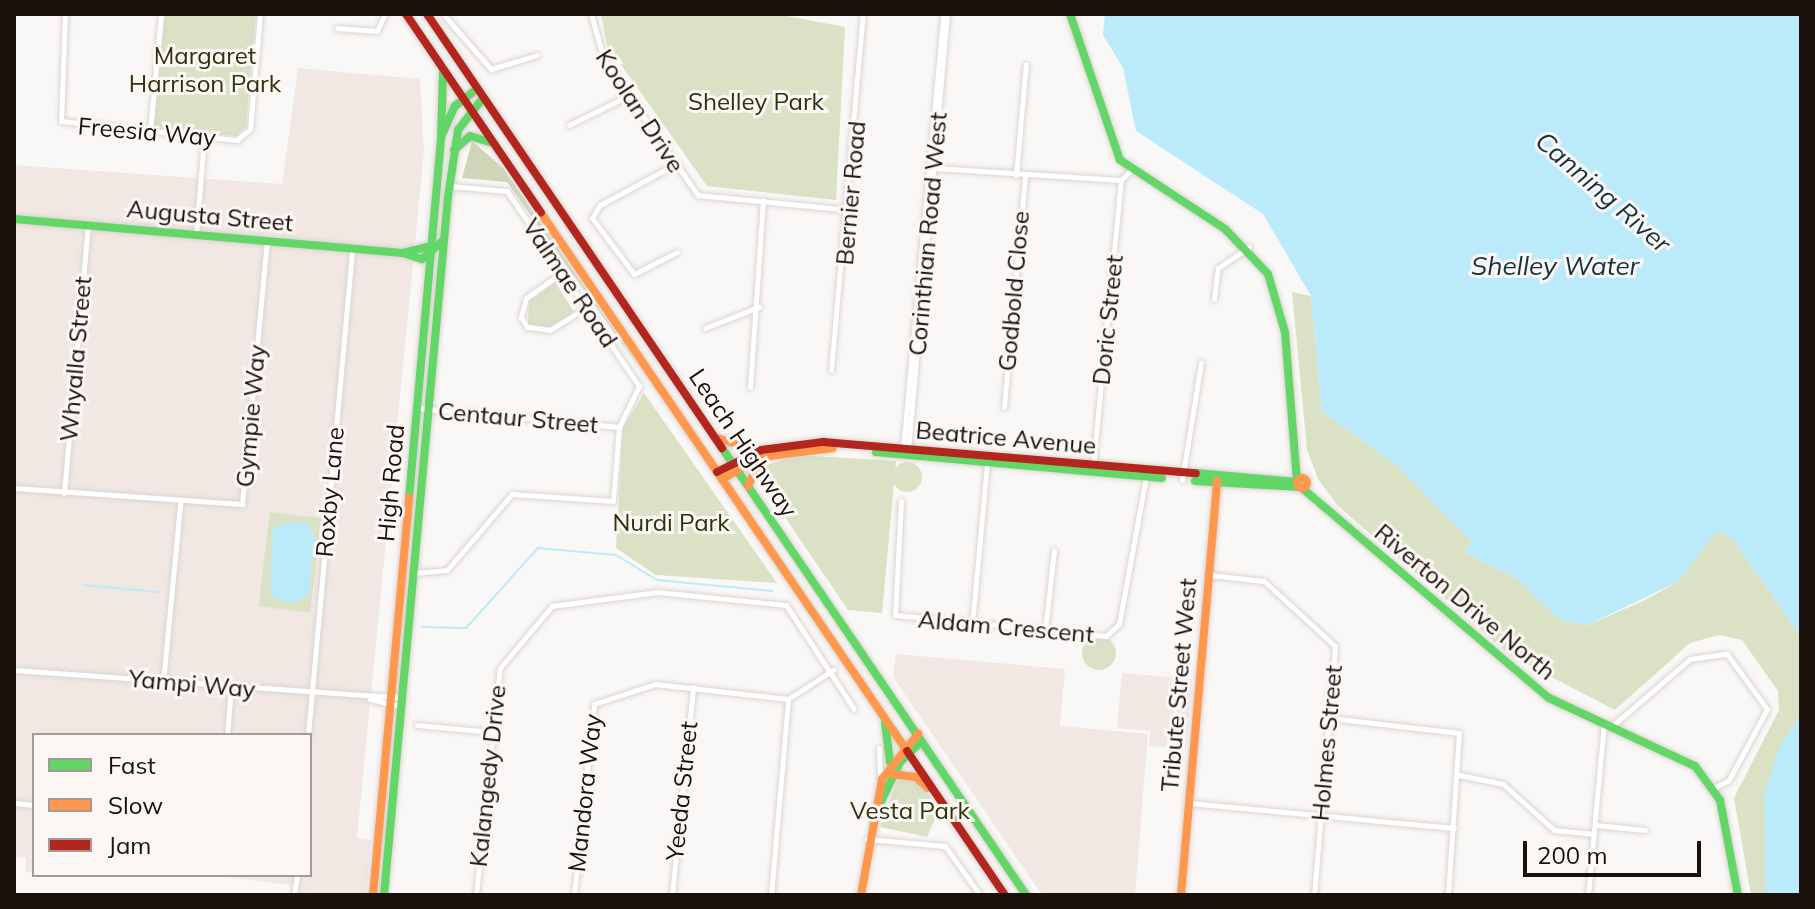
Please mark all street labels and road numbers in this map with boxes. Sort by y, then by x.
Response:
street label: Koolan Drive [590,44,690,178]
street label: Corinthian Road West [903,111,953,357]
street label: Freesia Way [77,112,217,152]
street label: Bernier Road [830,120,872,266]
street label: Augusta Street [126,194,294,238]
street label: Godbold Close [993,210,1035,372]
street label: Valmae Road [516,213,624,353]
street label: Doric Street [1087,254,1129,386]
street label: Whyalla Street [54,275,98,443]
street label: Gympie Way [230,343,272,489]
street label: Leach Highway [683,363,803,523]
street label: Centaur Street [437,397,599,439]
street label: Beatrice Avenue [915,416,1097,460]
street label: High Road [372,423,410,543]
street label: Roxby Lane [310,426,350,558]
street label: Riverton Drive North [1369,518,1561,686]
street label: Tribute Street West [1155,577,1203,793]
street label: Aldam Crescent [917,605,1095,649]
street label: Yampi Way [128,664,256,704]
street label: Holmes Street [1306,664,1348,822]
street label: Kalangedy Drive [464,684,512,868]
street label: Mandora Way [562,713,608,873]
street label: Yeeda Street [660,720,704,862]

